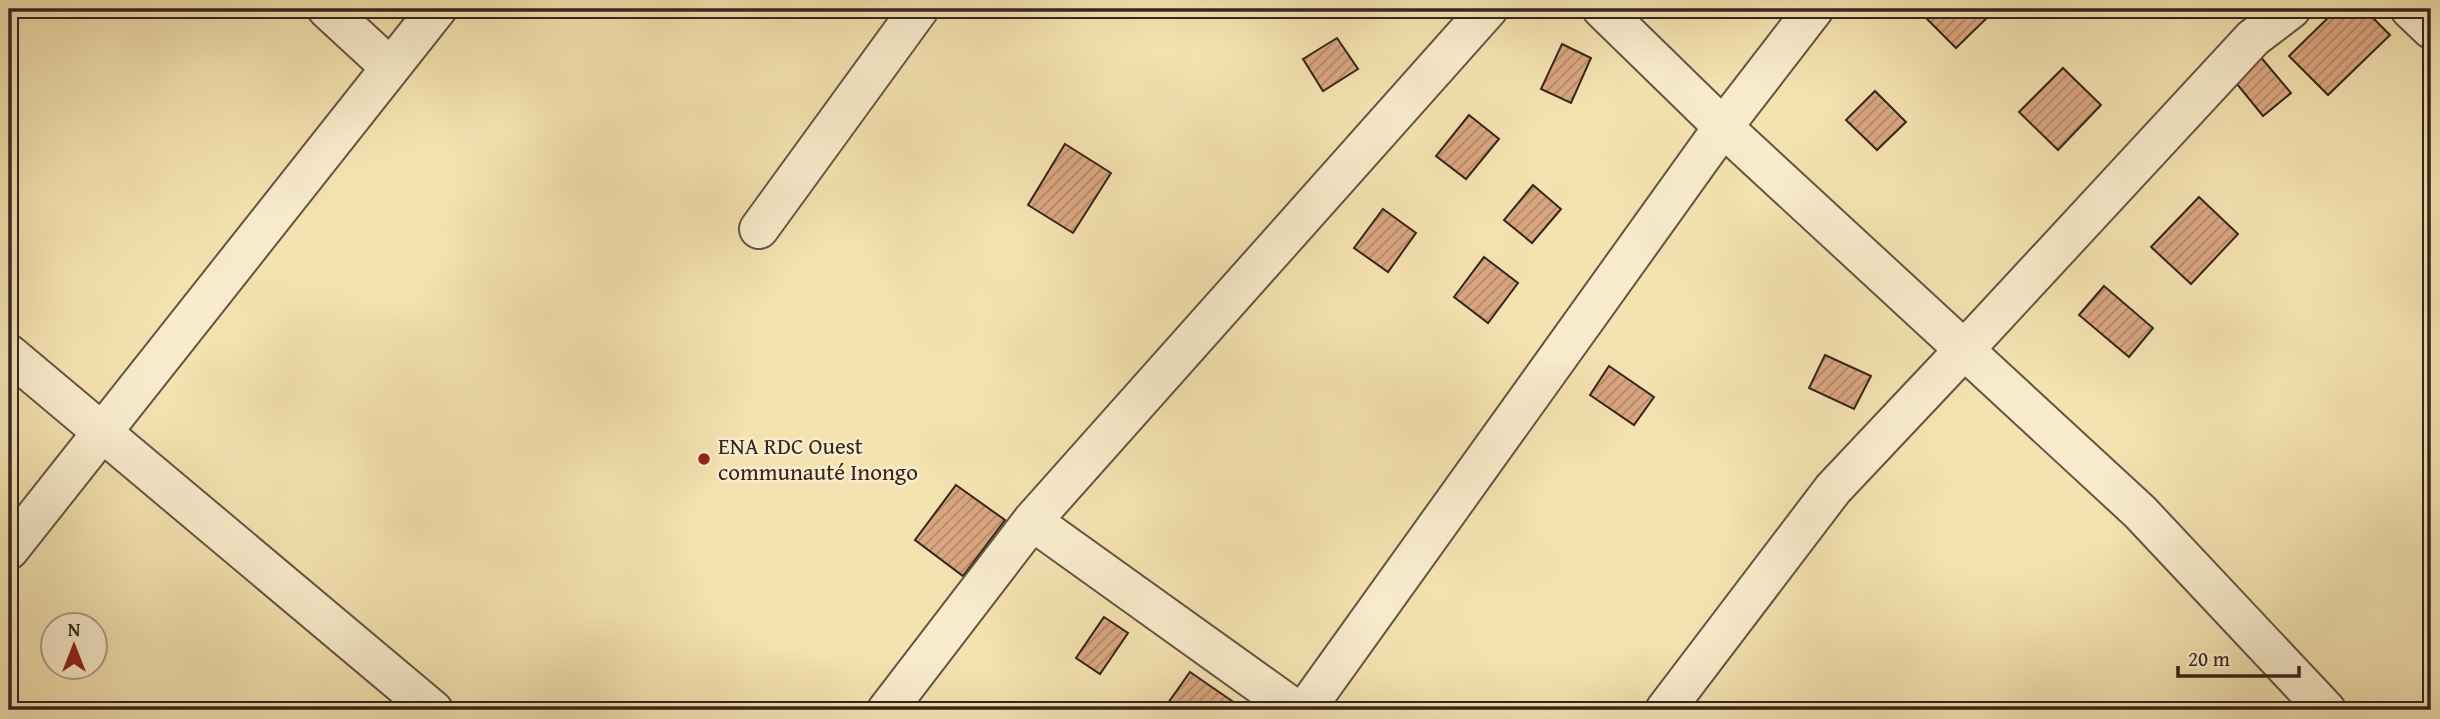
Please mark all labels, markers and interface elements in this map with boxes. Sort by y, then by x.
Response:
place label: ENA RDC Ouest communauté Inongo [718,429,918,488]
marker: ENA RDC Ouest communauté Inongo [696,451,712,467]
north arrow [38,610,108,680]
text: N [68,615,81,643]
scale bar [2178,635,2298,679]
text: 20 m [2188,643,2230,674]

